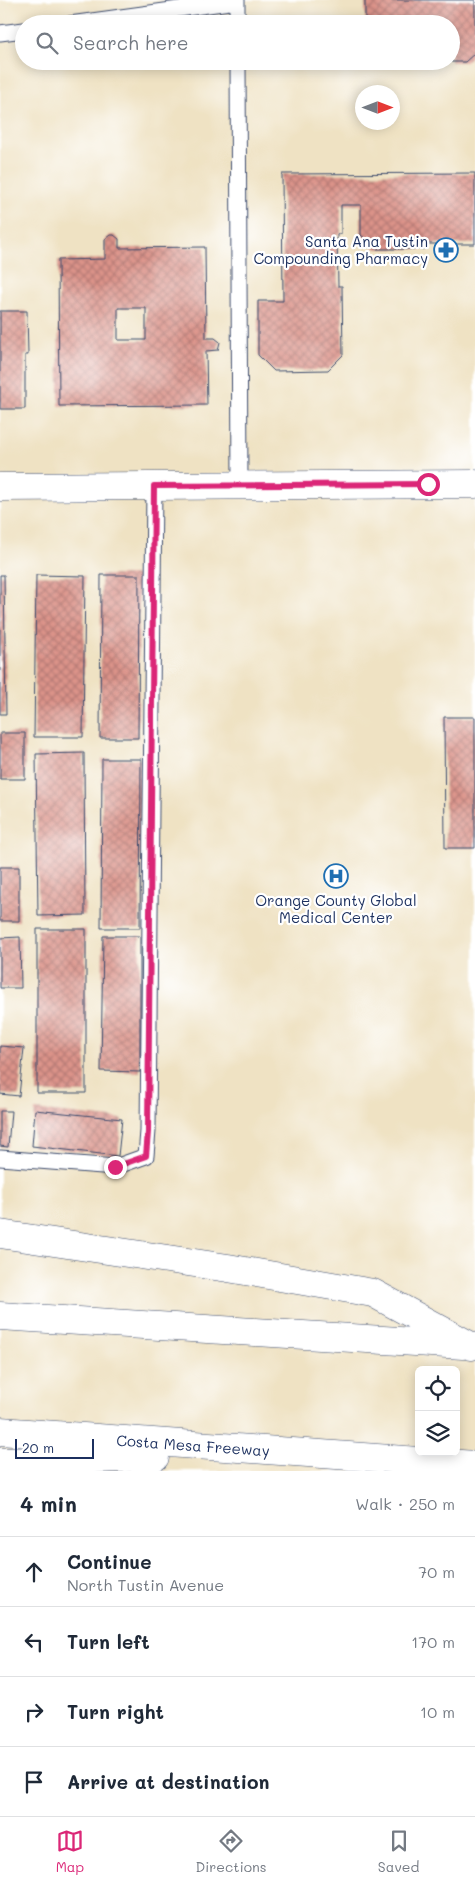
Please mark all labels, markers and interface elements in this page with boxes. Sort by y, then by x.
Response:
search box [15,15,460,70]
icon: search [33,29,61,57]
text: Search here [73,30,189,55]
north arrow [355,85,400,130]
place label: Santa Ana Tustin Compounding Pharmacy [253,231,428,268]
pharmacy icon: Santa Ana Tustin Compounding Pharmacy [433,237,459,263]
route start [417,473,440,496]
hospital icon: Orange County Global Medical Center [323,863,349,889]
place label: Orange County Global Medical Center [255,890,417,927]
route end [104,1156,127,1179]
map controls [415,1366,460,1456]
button: locate [415,1366,460,1411]
button: layers [415,1411,460,1456]
street label: Costa Mesa Freeway [116,1430,270,1460]
scale bar [15,1436,94,1459]
text: 20 m [22,1438,54,1457]
text: 4 min [20,1490,77,1517]
text: Walk · 250 m [355,1493,455,1514]
text: Continue [67,1549,152,1574]
icon: ahead [20,1558,48,1586]
text: 70 m [418,1561,455,1582]
text: North Tustin Avenue [67,1574,224,1595]
icon: left [20,1628,48,1656]
text: Turn left [67,1629,150,1654]
text: 170 m [411,1631,455,1652]
icon: right [20,1698,48,1726]
text: Turn right [67,1699,164,1724]
text: 10 m [420,1701,455,1722]
icon: arrive [20,1768,48,1796]
text: Arrive at destination [67,1769,270,1794]
tab: Map [56,1827,84,1876]
tab: Directions [195,1827,267,1876]
tab: Saved [378,1827,419,1876]

